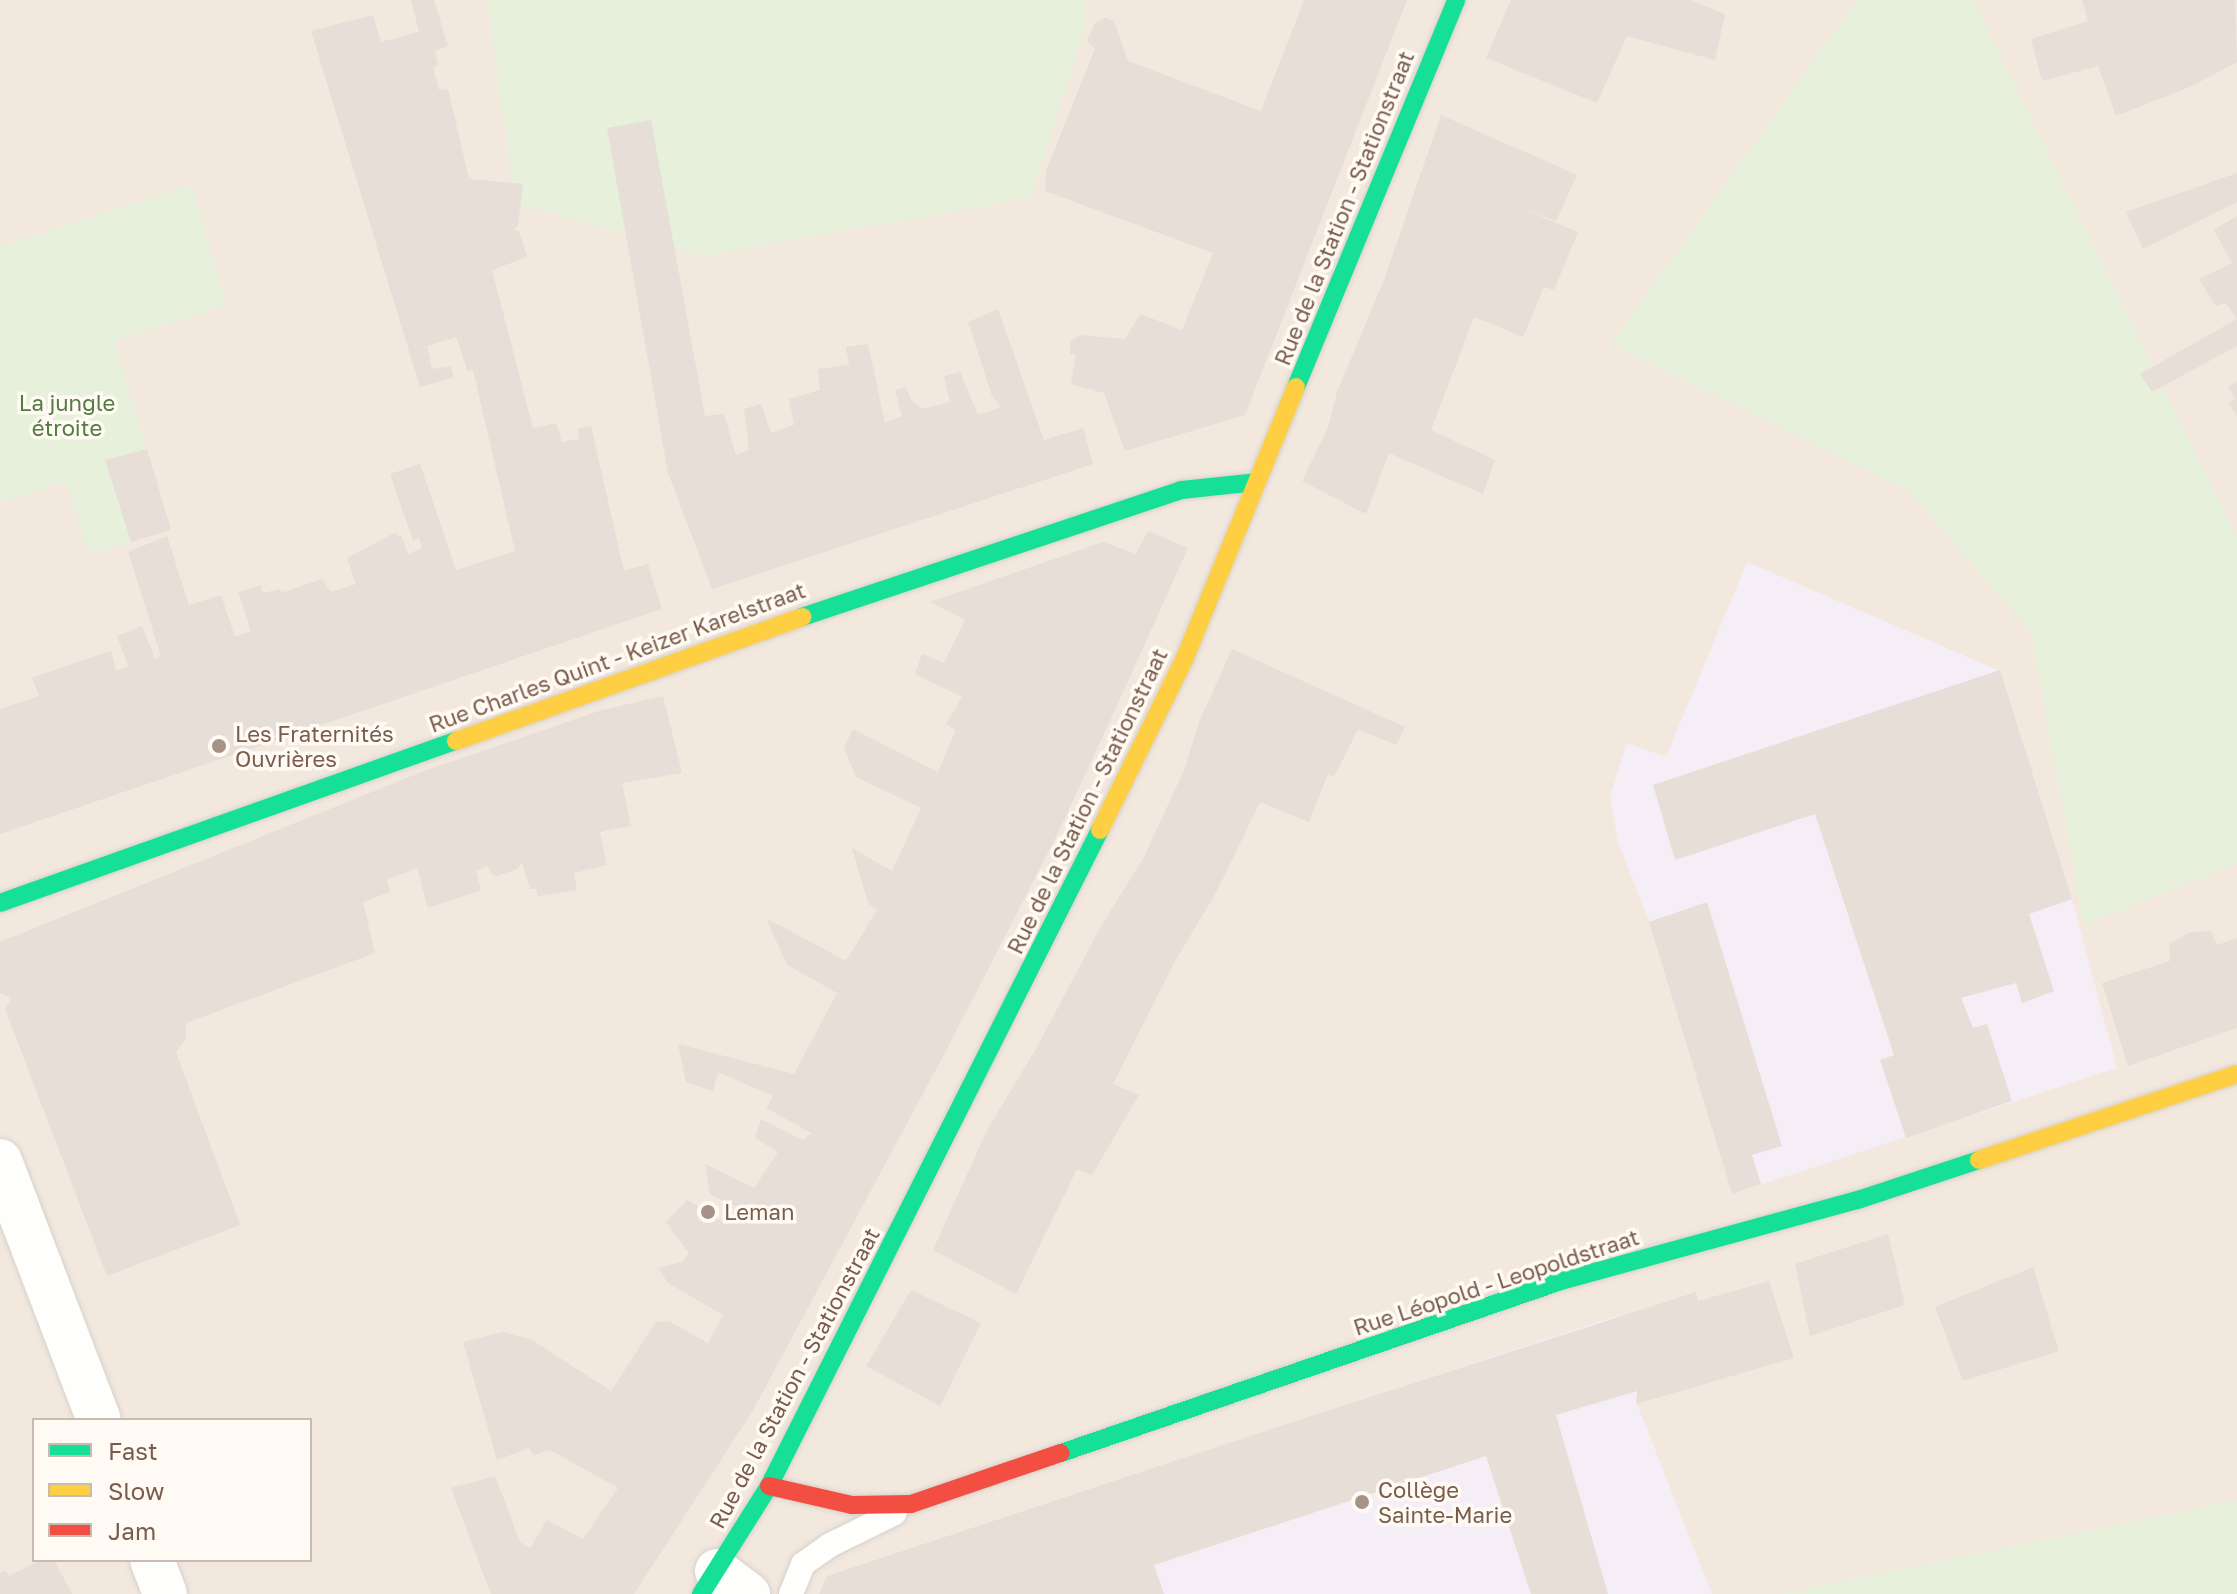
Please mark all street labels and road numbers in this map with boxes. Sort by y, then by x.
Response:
street label: Rue de la Station - Stationstraat [1269,47,1419,369]
street label: Rue Charles Quint - Keizer Karelstraat [425,576,809,738]
street label: Rue de la Station - Stationstraat [1001,644,1173,958]
street label: Rue de la Station - Stationstraat [703,1223,885,1533]
street label: Rue Léopold - Leopoldstraat [1350,1223,1642,1341]

